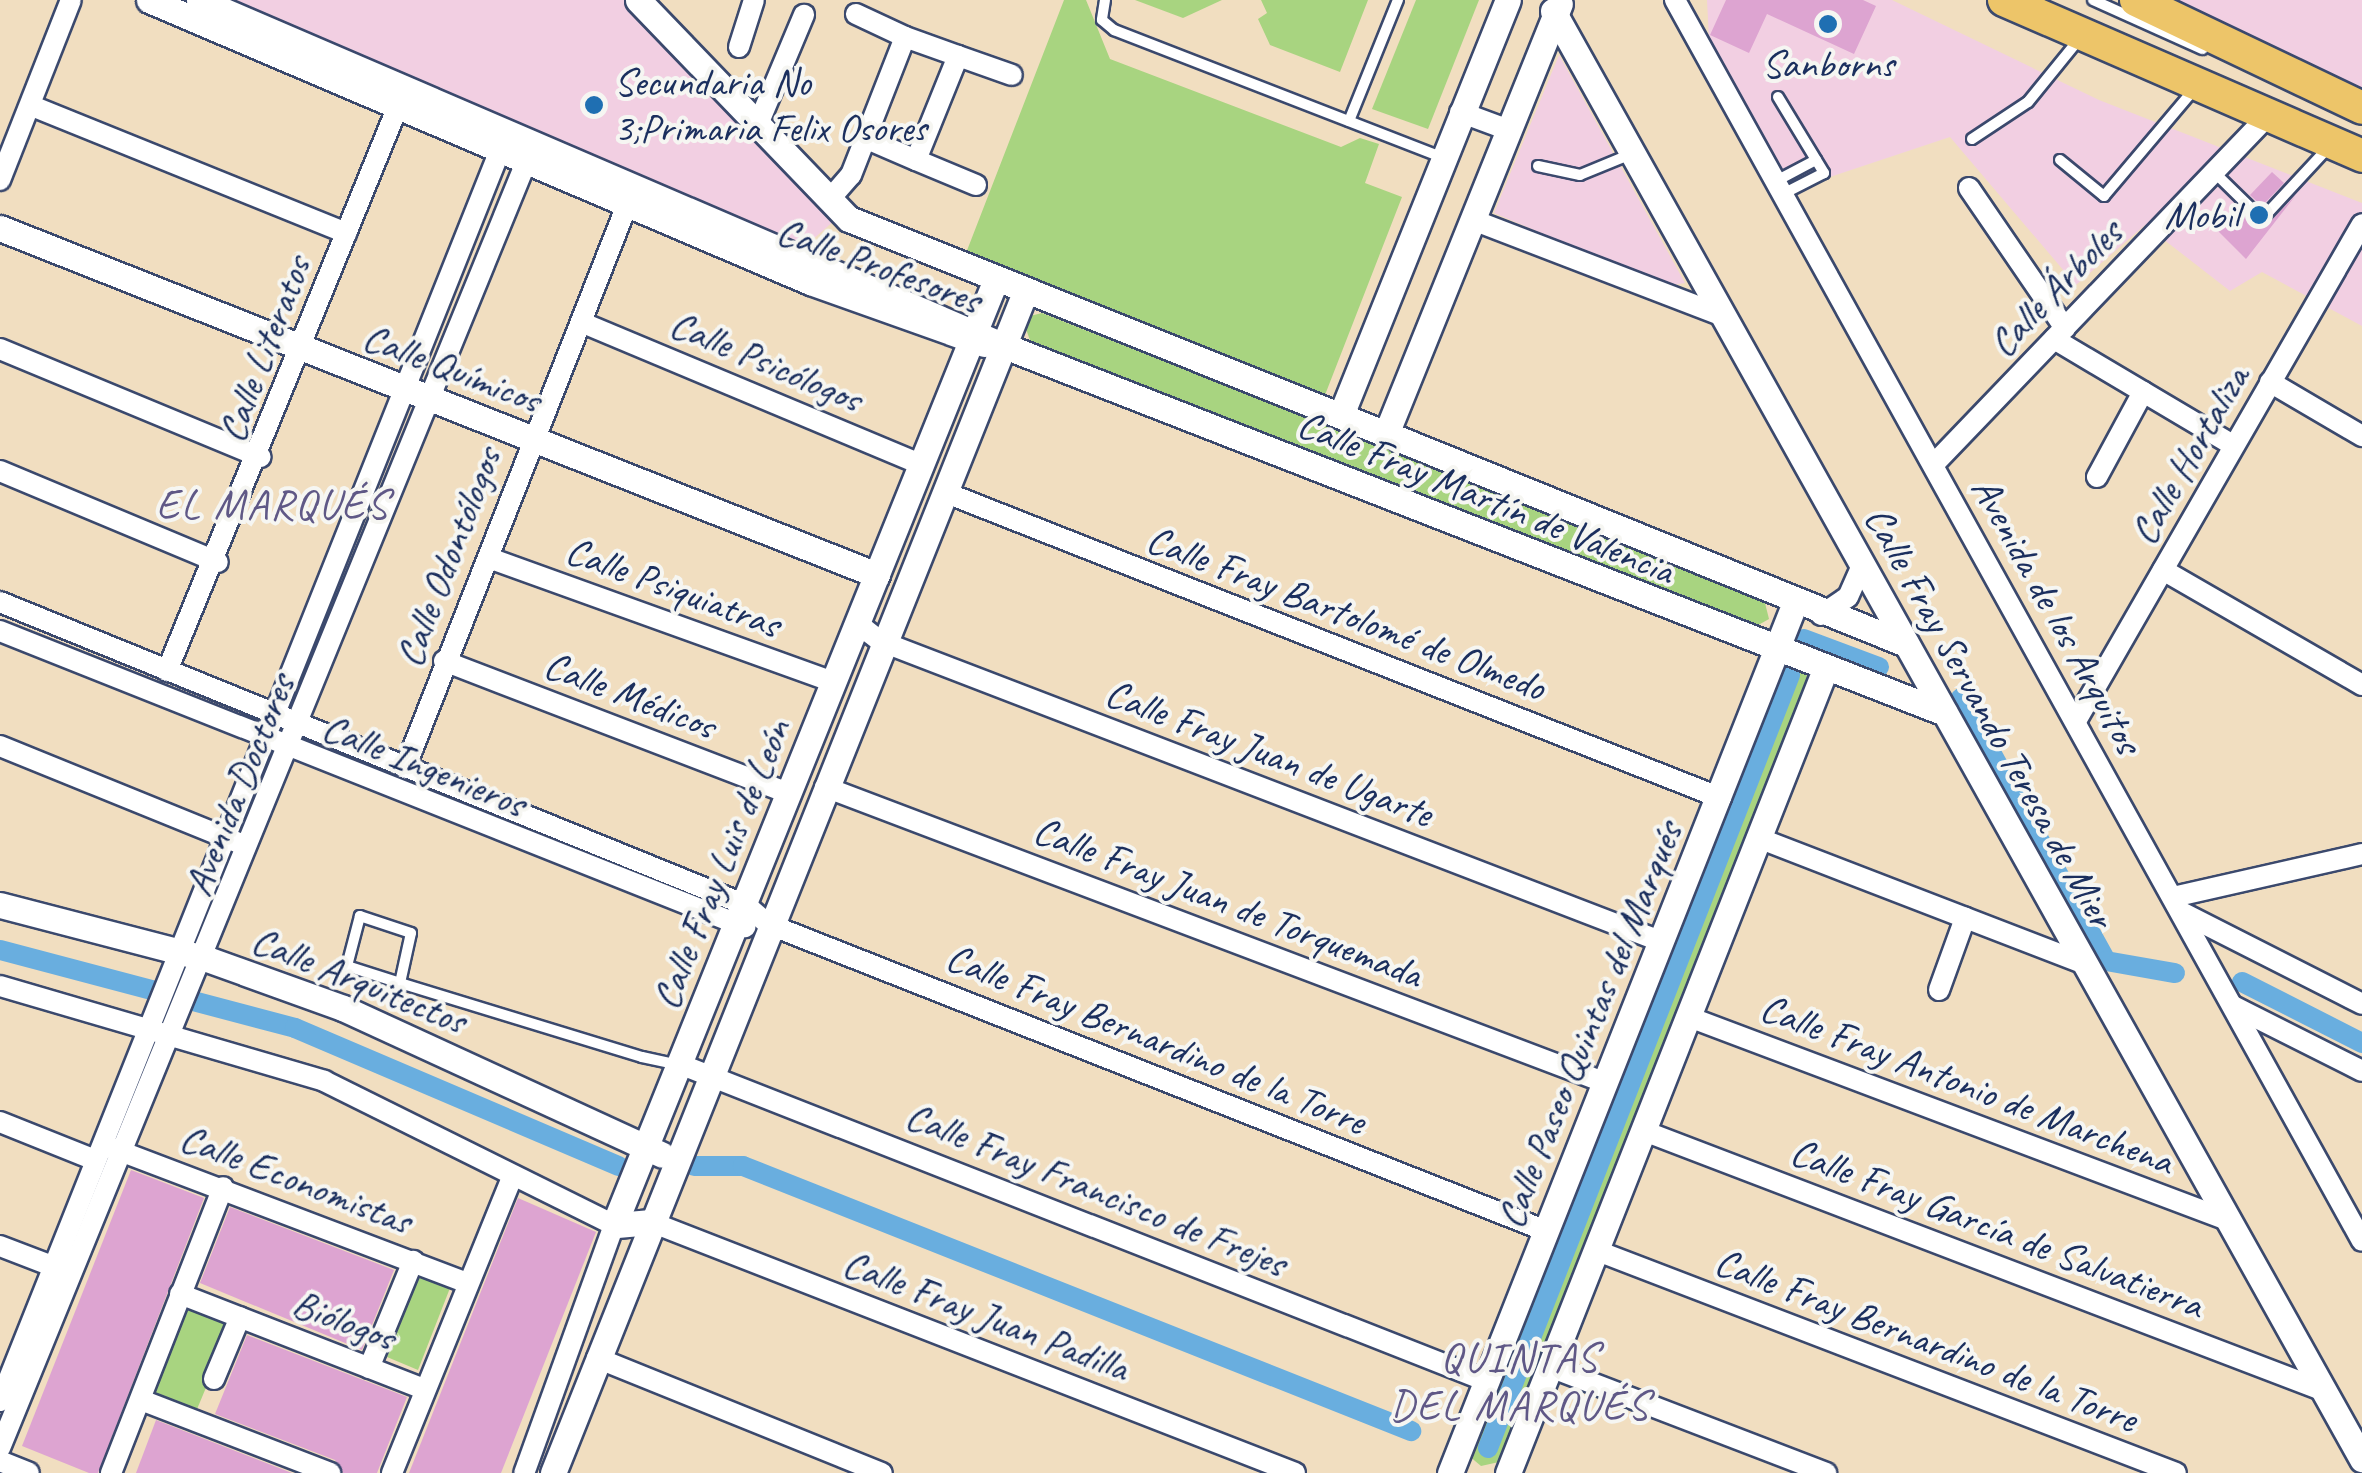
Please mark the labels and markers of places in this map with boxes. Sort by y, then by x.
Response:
marker: Sanborns [1817,13,1839,35]
place label: Sanborns [1762,40,1894,88]
place label: Secundaria No 3;Primaria Felix Osores [614,58,928,152]
marker: Secundaria No 3;Primaria Felix Osores [583,94,605,116]
place label: Mobil [2164,191,2239,239]
marker: Mobil [2248,204,2270,226]

